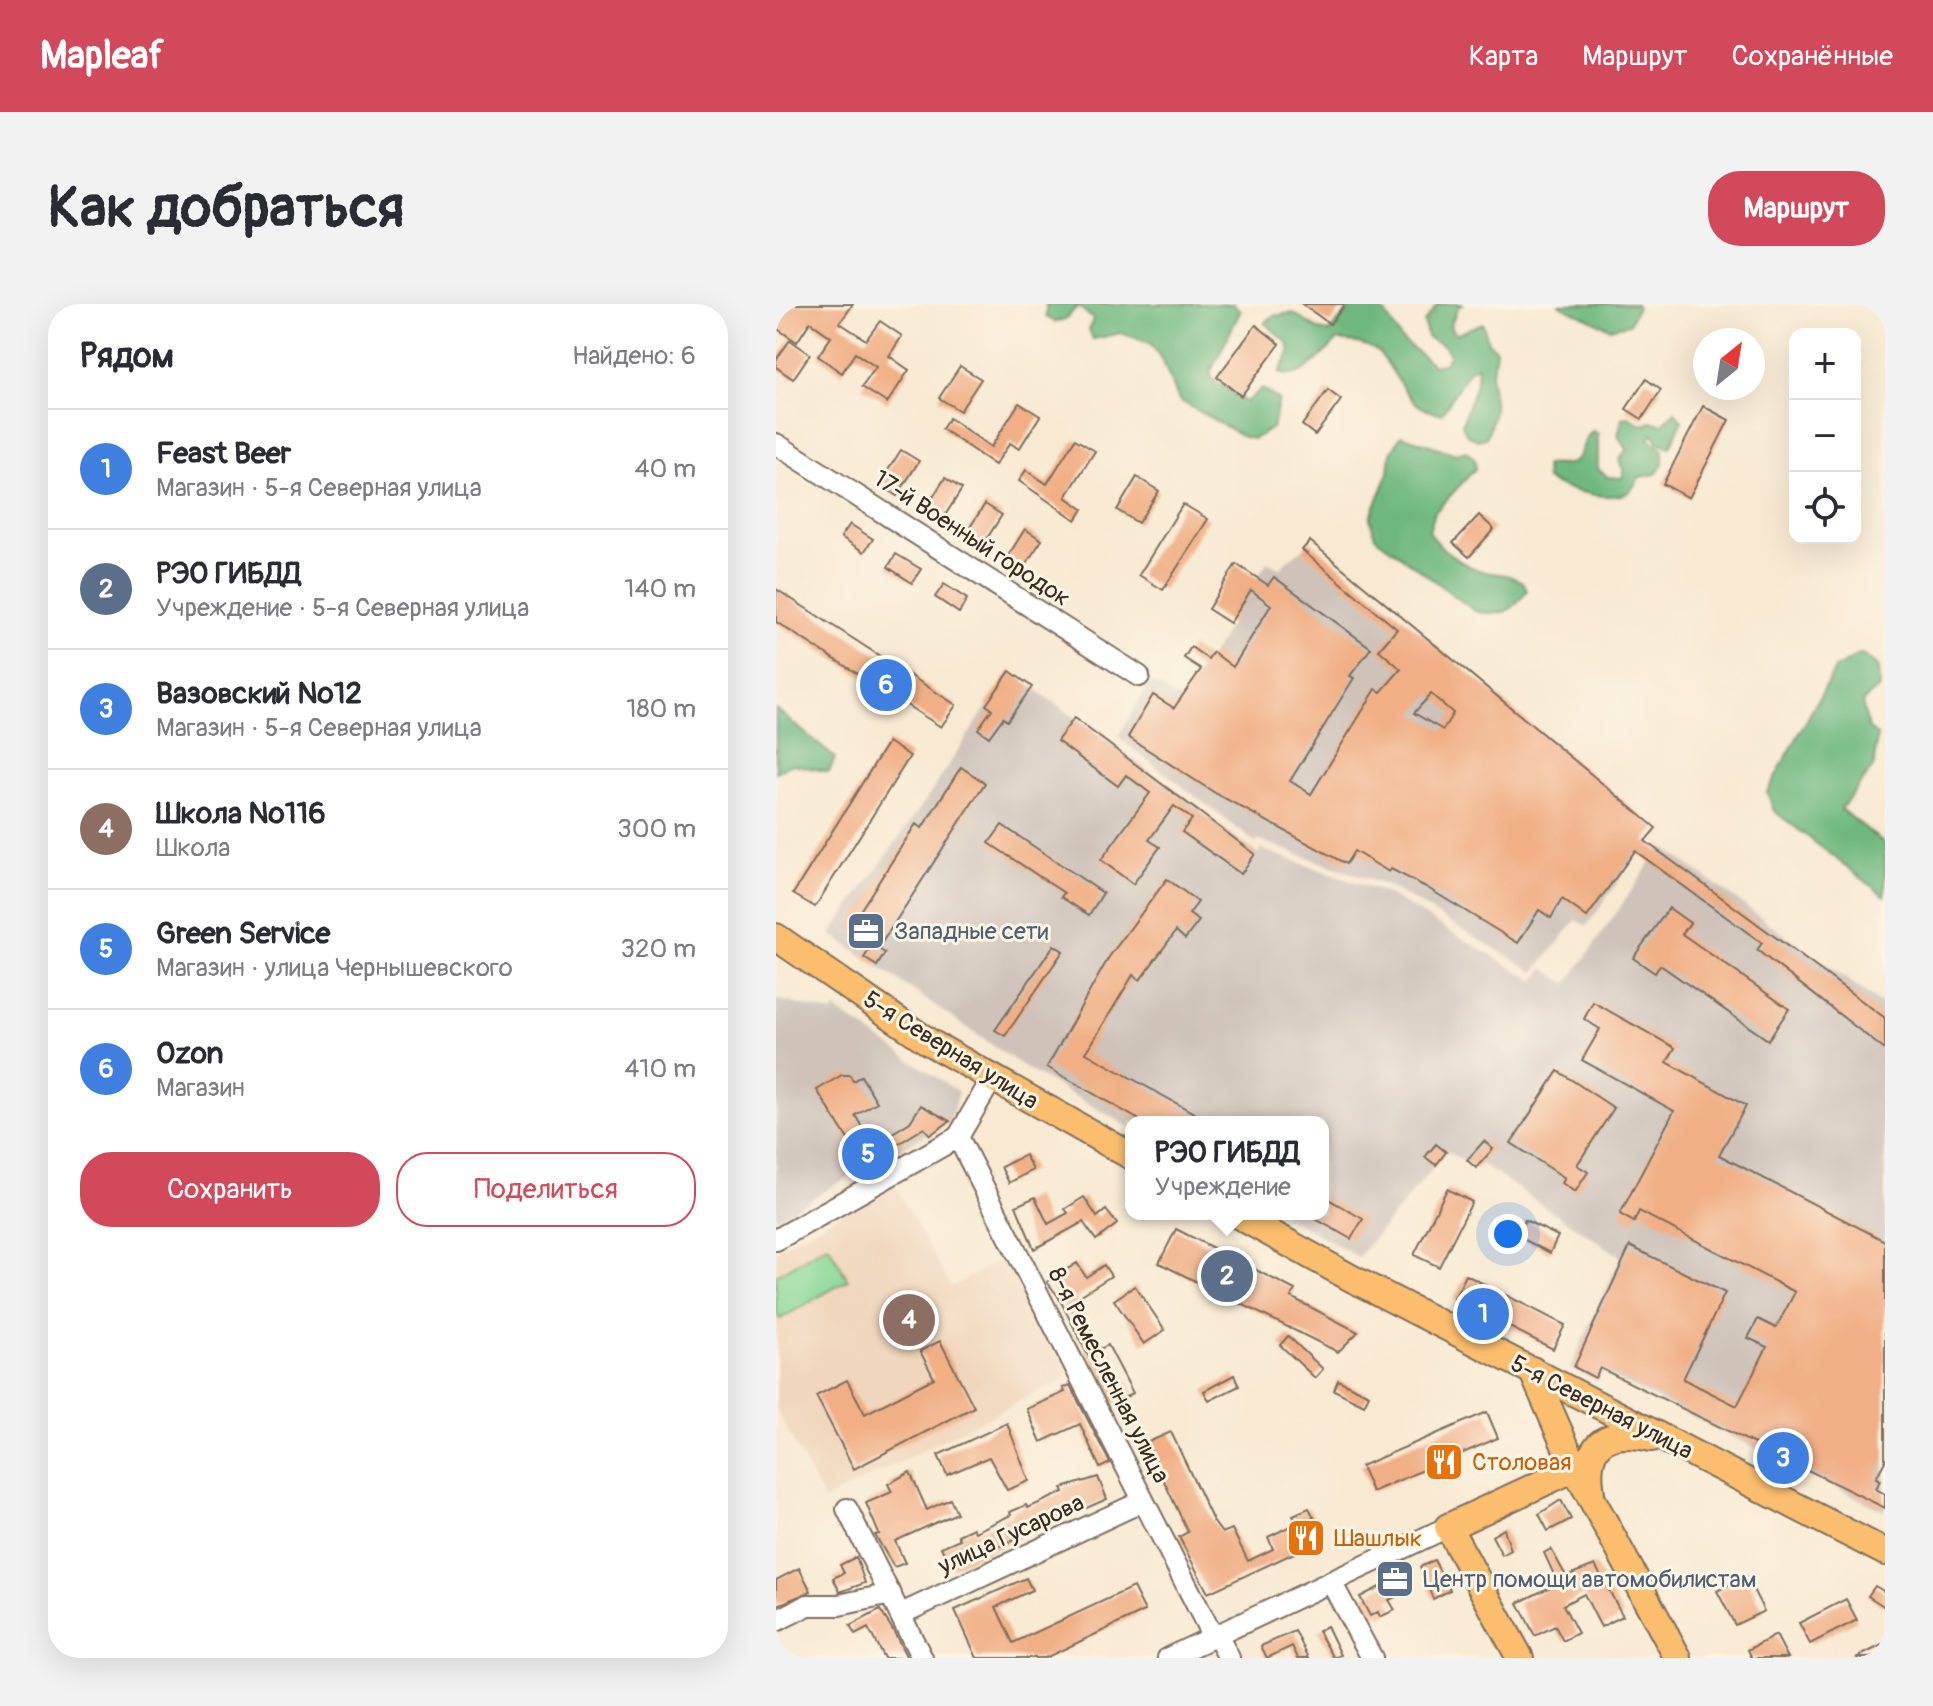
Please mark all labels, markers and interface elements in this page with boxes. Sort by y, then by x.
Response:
text: Mapleaf [40,32,164,80]
text: Карта [1469,39,1538,74]
text: Маршрут [1582,39,1688,74]
text: Сохранённые [1732,39,1893,74]
button: Маршрут [1708,171,1885,246]
text: Как добраться [48,174,404,243]
north arrow [1693,328,1765,400]
map controls [1789,328,1861,544]
button: + [1789,328,1861,400]
text: Рядом [80,335,174,378]
text: Найдено: 6 [572,340,696,372]
button: − [1789,400,1861,472]
text: Feast Beer [156,435,291,472]
text: 1 [101,453,111,485]
text: 40 m [634,453,696,485]
street label: 17-й Военный городок [868,464,1075,613]
text: Магазин · 5-я Северная улица [156,472,482,504]
button: locate [1789,472,1861,544]
text: РЭО ГИБДД [156,555,301,592]
text: 2 [99,573,113,605]
text: 140 m [624,573,696,605]
text: Учреждение · 5-я Северная улица [156,592,529,624]
pin: 6 [860,655,912,715]
text: Вазовский №12 [156,675,362,712]
text: 3 [99,693,113,725]
text: 180 m [626,693,696,725]
text: Магазин · 5-я Северная улица [156,712,482,744]
text: Школа №116 [156,795,326,832]
text: 4 [98,813,114,845]
text: 300 m [617,813,696,845]
text: Школа [156,832,230,864]
office icon: Западные сети [845,910,887,952]
text: Green Service [156,915,330,952]
place label: Западные сети [894,917,1049,946]
text: 5 [99,933,113,965]
text: 320 m [620,933,696,965]
text: Магазин · улица Чернышевского [156,952,513,984]
street label: 5-я Северная улица [858,985,1044,1116]
text: Ozon [156,1035,223,1072]
text: 6 [98,1053,114,1085]
text: 410 m [624,1053,696,1085]
text: Магазин [156,1072,245,1104]
popup [1125,1116,1329,1220]
pin: 5 [842,1124,894,1184]
text: РЭО ГИБДД [1155,1134,1299,1171]
button: Сохранить [80,1152,380,1227]
button: Поделиться [396,1152,696,1227]
text: Учреждение [1155,1171,1291,1203]
your location [1488,1214,1528,1254]
pin: 2 [1201,1246,1253,1306]
street label: 8-я Ремесленная улица [1042,1263,1176,1488]
pin: 1 [1457,1284,1509,1344]
pin: 4 [883,1290,935,1350]
street label: 5-я Северная улица [1506,1349,1698,1466]
pin: 3 [1757,1428,1809,1488]
restaurant icon: Столовая [1423,1441,1465,1483]
place label: Столовая [1472,1448,1571,1477]
street label: улица Гусарова [933,1488,1089,1581]
restaurant icon: Шашлык [1285,1517,1327,1559]
place label: Шашлык [1334,1524,1422,1553]
office icon: Центр помощи автомобилистам [1374,1558,1416,1600]
place label: Центр помощи автомобилистам [1423,1565,1757,1594]

